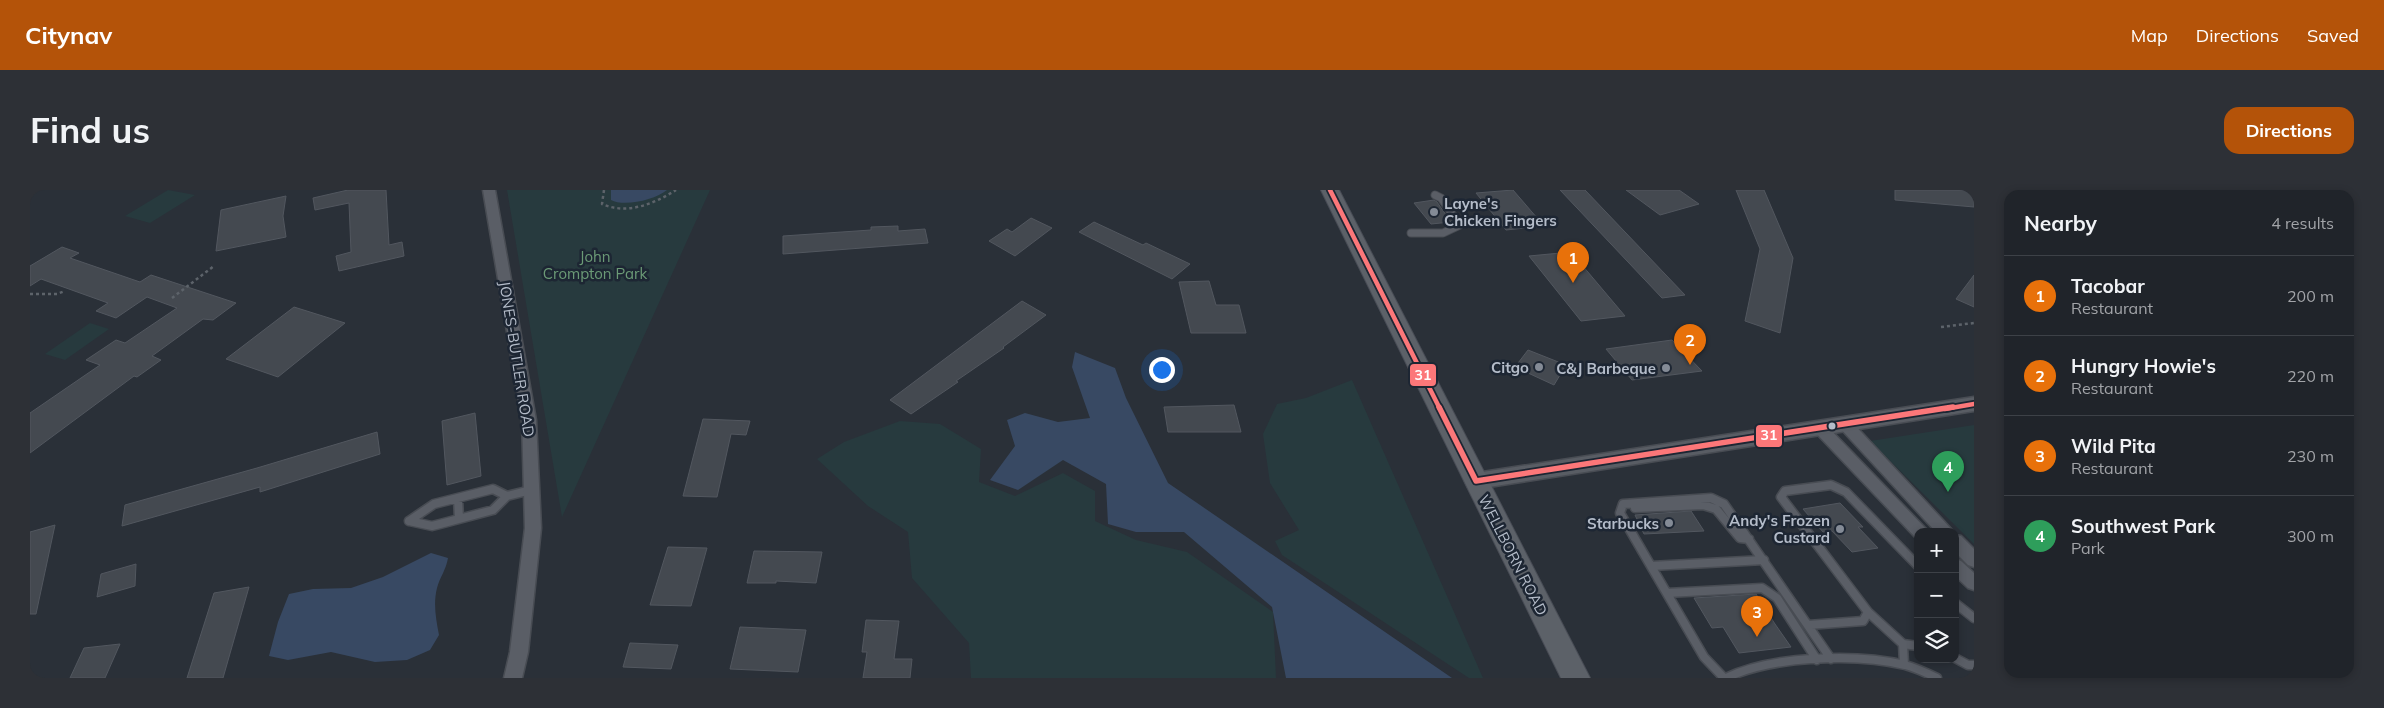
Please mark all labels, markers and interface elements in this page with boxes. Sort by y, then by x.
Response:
text: Citynav [25,20,112,50]
text: Map [2131,24,2168,47]
text: Directions [2196,24,2279,47]
text: Saved [2307,24,2359,47]
button: Directions [2224,107,2354,154]
text: Find us [30,108,150,152]
place label: Layne's Chicken Fingers [1444,194,1557,230]
marker: Layne's Chicken Fingers [1428,206,1440,218]
text: Nearby [2024,210,2097,236]
text: 4 results [2271,213,2334,233]
pin: 1 [1557,242,1589,283]
park label: John Crompton Park [543,247,647,283]
text: Tacobar [2071,274,2145,298]
street label: JONES-BUTLER ROAD [495,280,539,438]
text: 1 [2035,286,2045,306]
text: 200 m [2287,286,2334,306]
text: Restaurant [2071,298,2153,318]
pin: 2 [1674,324,1706,365]
text: Hungry Howie's [2071,354,2216,378]
your location [1149,357,1175,383]
place label: Citgo [1491,358,1529,377]
place label: C&J Barbeque [1556,359,1656,378]
marker: Citgo [1533,361,1545,373]
marker: C&J Barbeque [1660,362,1672,374]
line badge: 31 [1409,363,1437,387]
text: 31 [1415,366,1431,384]
text: 2 [2035,366,2045,386]
text: 220 m [2287,366,2334,386]
text: Restaurant [2071,378,2153,398]
unlabelled marker [1827,421,1837,431]
line badge: 31 [1755,424,1783,448]
text: 31 [1761,426,1777,444]
text: Wild Pita [2071,434,2156,458]
text: 3 [2035,446,2045,466]
text: 230 m [2287,446,2334,466]
pin: 4 [1932,451,1964,492]
text: Restaurant [2071,458,2153,478]
street label: WELLBORN ROAD [1474,491,1552,619]
place label: Andy's Frozen Custard [1729,511,1830,547]
place label: Starbucks [1587,514,1659,533]
text: Southwest Park [2071,514,2215,538]
marker: Starbucks [1663,517,1675,529]
marker: Andy's Frozen Custard [1834,523,1846,535]
text: 4 [2035,526,2045,546]
text: 300 m [2287,526,2334,546]
map controls [1914,528,1959,663]
button: + [1914,528,1959,573]
text: Park [2071,538,2105,558]
button: − [1914,573,1959,618]
pin: 3 [1741,596,1773,637]
button: layers [1914,618,1959,663]

